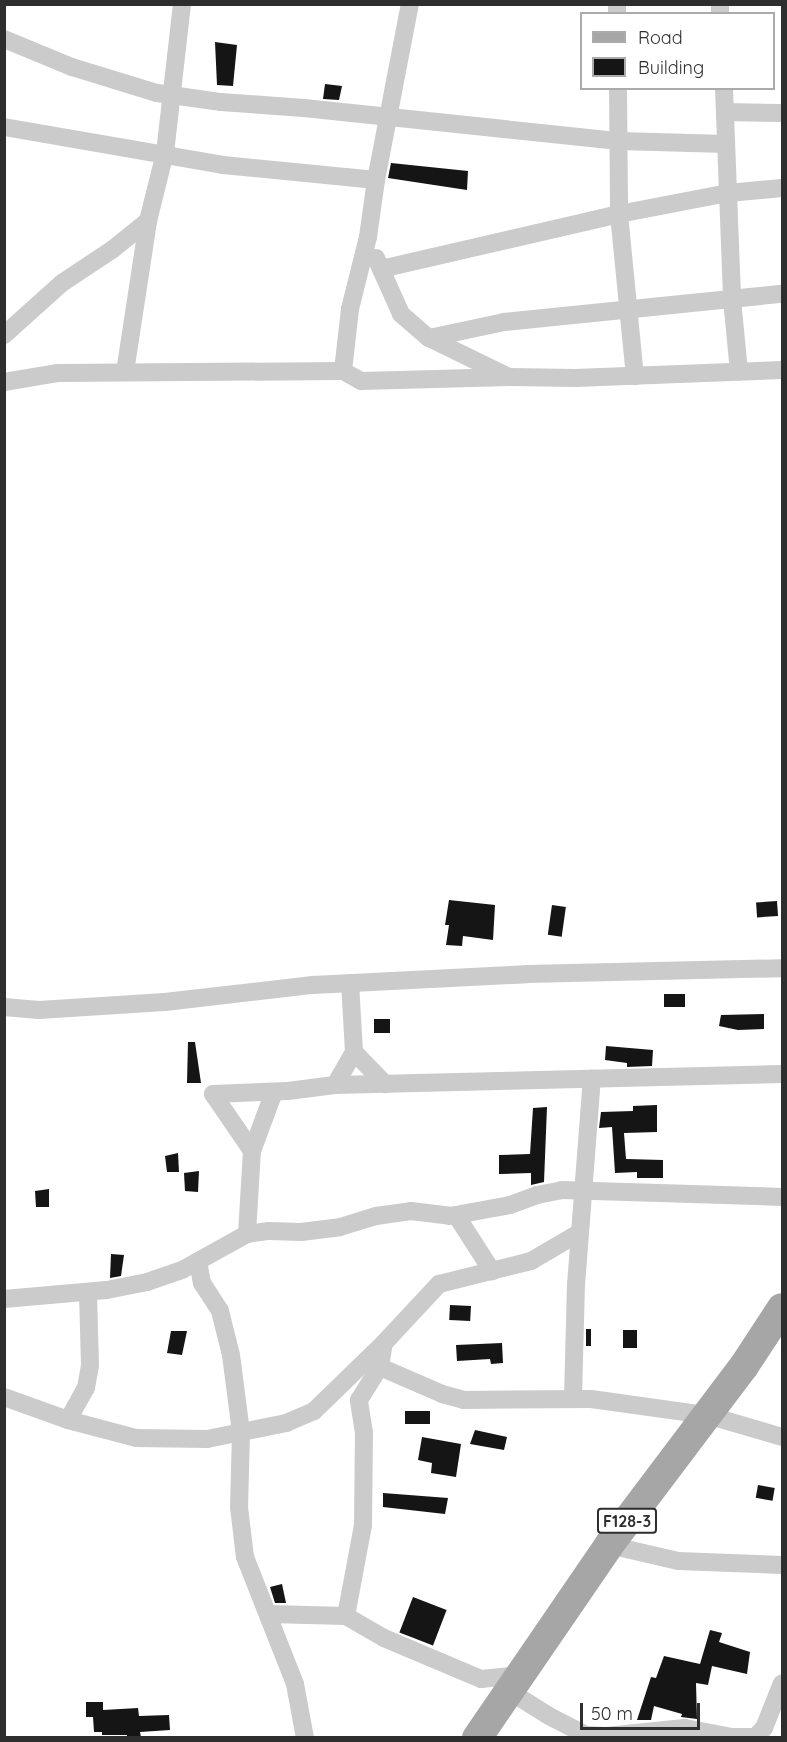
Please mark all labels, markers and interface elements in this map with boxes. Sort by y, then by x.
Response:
legend [580,12,775,90]
text: Road [638,26,683,49]
text: Building [638,56,704,79]
road number: F128-3 [596,1508,658,1534]
scale bar [583,1691,703,1729]
text: 50 m [591,1702,633,1725]

